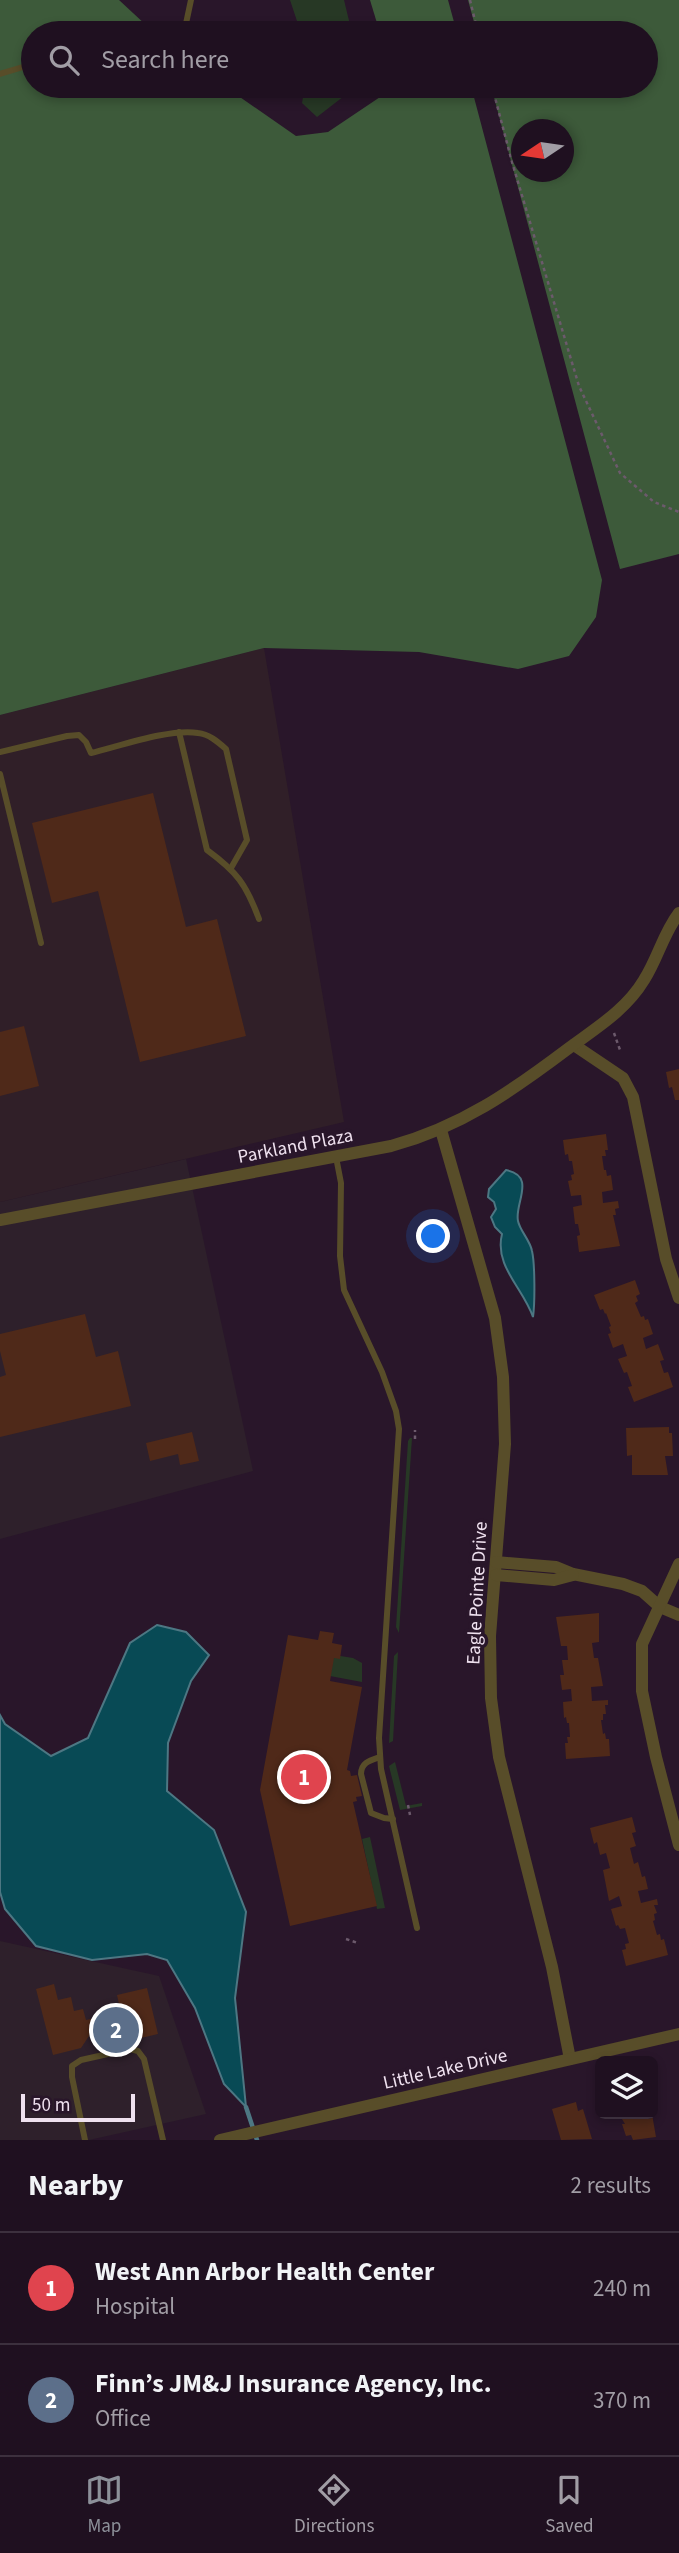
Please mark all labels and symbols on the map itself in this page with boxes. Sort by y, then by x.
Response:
north arrow [511,119,574,182]
street label: Parkland Plaza [235,1122,355,1171]
your location [416,1219,450,1253]
street label: Eagle Pointe Drive [460,1521,495,1665]
pin: 1 [281,1751,327,1803]
pin: 2 [93,2004,139,2056]
street label: Little Lake Drive [381,2042,510,2097]
scale bar [21,2091,135,2123]

